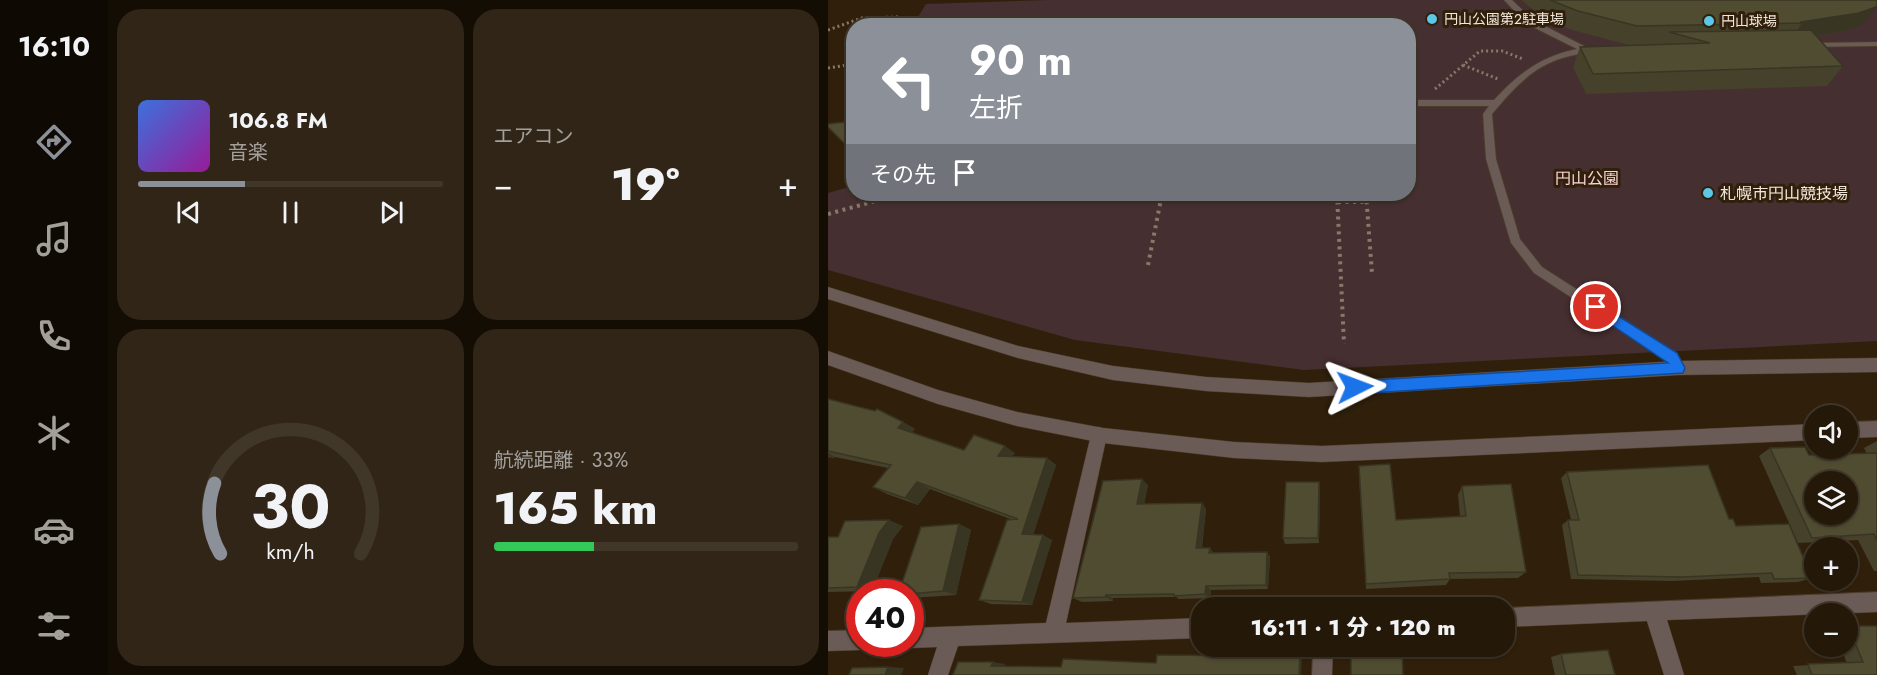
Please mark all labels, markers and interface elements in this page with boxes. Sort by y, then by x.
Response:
place label: 円山公園第2駐車場 [1444,9,1564,29]
place label: 円山球場 [1721,11,1777,31]
marker: 円山公園第2駐車場 [1425,12,1439,26]
marker: 円山球場 [1702,14,1716,28]
text: 16:10 [18,27,90,66]
text: 90 m [969,30,1072,91]
icon: left [870,42,948,120]
text: 左折 [969,88,1023,127]
text: 106.8 FM [228,104,328,136]
icon: directions [33,121,75,163]
text: エアコン [494,122,574,151]
text: 音楽 [228,138,268,167]
text: 19° [611,152,680,217]
icon: arrive [948,156,981,189]
text: その先 [870,158,936,190]
text: − [494,161,513,208]
text: + [778,161,798,208]
park label: 円山公園 [1555,167,1619,190]
place label: 札幌市円山競技場 [1720,182,1848,205]
marker: 札幌市円山競技場 [1701,186,1715,200]
icon: previous [172,196,205,229]
icon: pause [274,196,307,229]
icon: next [375,196,408,229]
icon: music [33,218,75,260]
pin [1570,281,1621,332]
icon: arrive [1579,290,1612,323]
icon: phone [33,315,75,357]
position arrow [1323,355,1387,419]
map controls [1804,405,1858,657]
button: sound [1804,405,1858,459]
icon: climate [33,412,75,454]
text: 航続距離 · 33% [494,446,628,475]
text: 30 [250,461,330,551]
button: layers [1804,471,1858,525]
text: 165 km [494,476,657,541]
icon: car [33,509,75,551]
text: km/h [266,537,314,568]
button: + [1804,537,1858,591]
speed limit sign: 40 [846,579,924,657]
button: − [1804,603,1858,657]
icon: filters [33,605,75,647]
text: 16:11 · 1 分 · 120 m [1251,611,1455,643]

